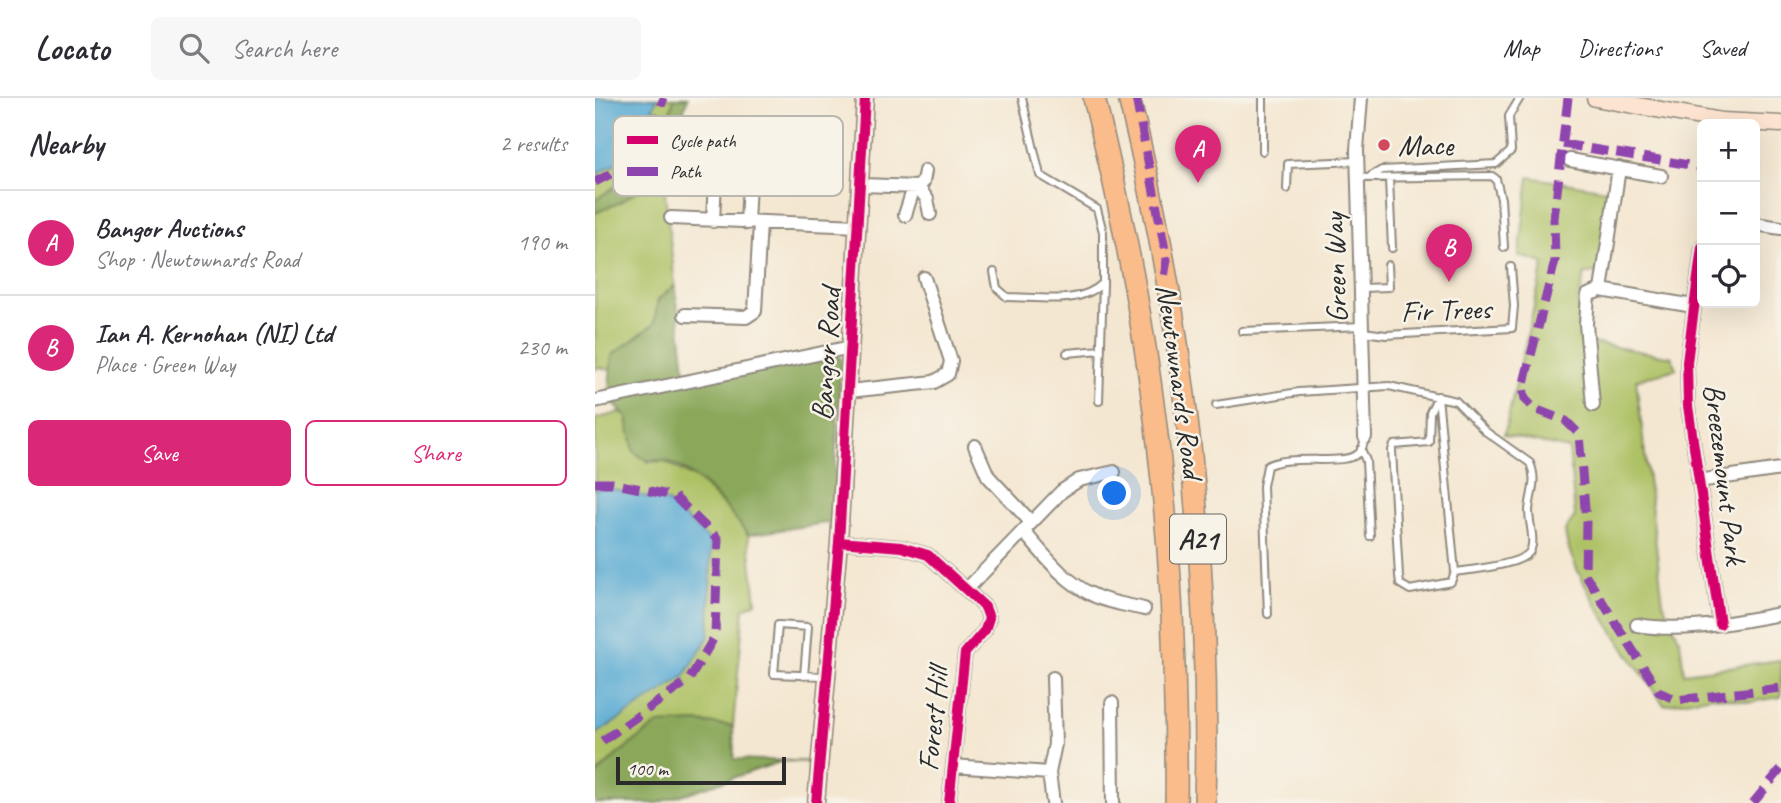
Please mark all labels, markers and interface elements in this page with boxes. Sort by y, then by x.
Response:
search box [151,17,641,80]
text: Locato [35,27,109,69]
icon: search [175,29,213,67]
text: Search here [231,32,337,65]
text: Map [1503,33,1540,63]
text: Directions [1578,33,1661,63]
text: Saved [1699,33,1746,63]
legend [613,116,843,196]
map controls [1697,119,1760,308]
button: + [1697,119,1760,182]
text: Nearby [28,125,104,163]
pin: A [1175,125,1221,183]
place label: Mace [1398,126,1455,164]
text: 2 results [500,129,567,158]
text: Cycle path [670,129,736,153]
marker: Mace [1376,137,1392,153]
text: Path [670,160,703,184]
button: − [1697,182,1760,245]
street label: Green Way [1314,210,1356,324]
text: Bangor Auctions [95,212,243,245]
pin: B [1426,224,1472,282]
text: A [45,228,57,257]
text: 190 m [518,228,567,257]
text: Shop · Newtownards Road [95,245,300,274]
button: locate [1697,245,1760,308]
street label: Newtownards Road [1148,281,1213,485]
street label: Bangor Road [802,282,850,422]
street label: Fir Trees [1400,289,1495,331]
text: Ian A. Kernohan (NI) Ltd [95,317,333,350]
text: B [45,333,57,362]
text: 230 m [518,333,567,362]
text: Place · Green Way [95,350,235,379]
street label: Breezemount Park [1695,382,1755,568]
button: Save [28,420,291,486]
button: Share [305,420,567,486]
your location [1097,476,1131,510]
road number: A21 [1170,514,1226,564]
street label: Forest Hill [909,660,958,773]
scale bar [616,754,786,786]
text: 100 m [627,757,668,781]

